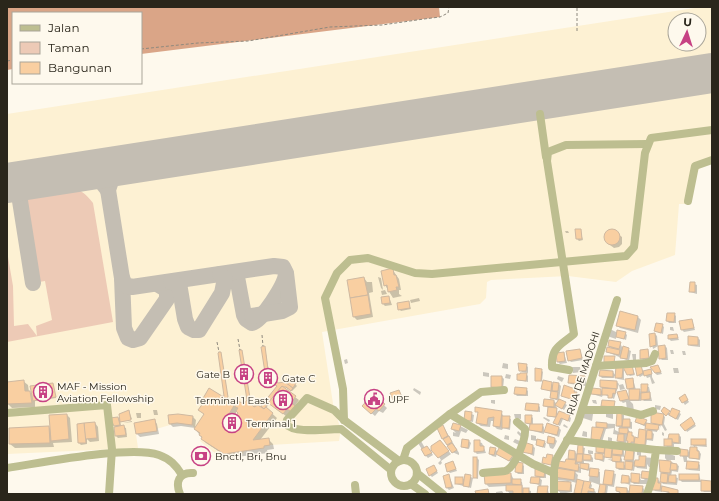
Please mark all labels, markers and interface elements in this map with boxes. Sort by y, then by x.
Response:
legend [12,12,142,84]
north arrow [667,12,707,52]
text: U [683,15,693,29]
text: Jalan [47,20,80,35]
text: Taman [48,40,90,55]
text: Bangunan [48,60,112,75]
street label: RUA DE MADOHI [563,330,603,416]
building icon: Gate B [233,363,255,385]
building icon: Gate C [257,367,279,389]
place label: Gate B [196,368,230,381]
place label: Gate C [282,372,315,385]
place label: MAF - Mission Aviation Fellowship [57,380,154,405]
building icon: MAF - Mission Aviation Fellowship [32,381,54,403]
public building icon: UPF [363,388,385,410]
building icon: Terminal 1 East [272,389,294,411]
place label: UPF [388,393,409,406]
place label: Terminal 1 East [195,394,269,407]
building icon: Terminal 1 [221,412,243,434]
place label: Terminal 1 [246,417,296,430]
bank icon: Bnctl, Bri, Bnu [190,445,212,467]
place label: Bnctl, Bri, Bnu [215,450,286,463]

